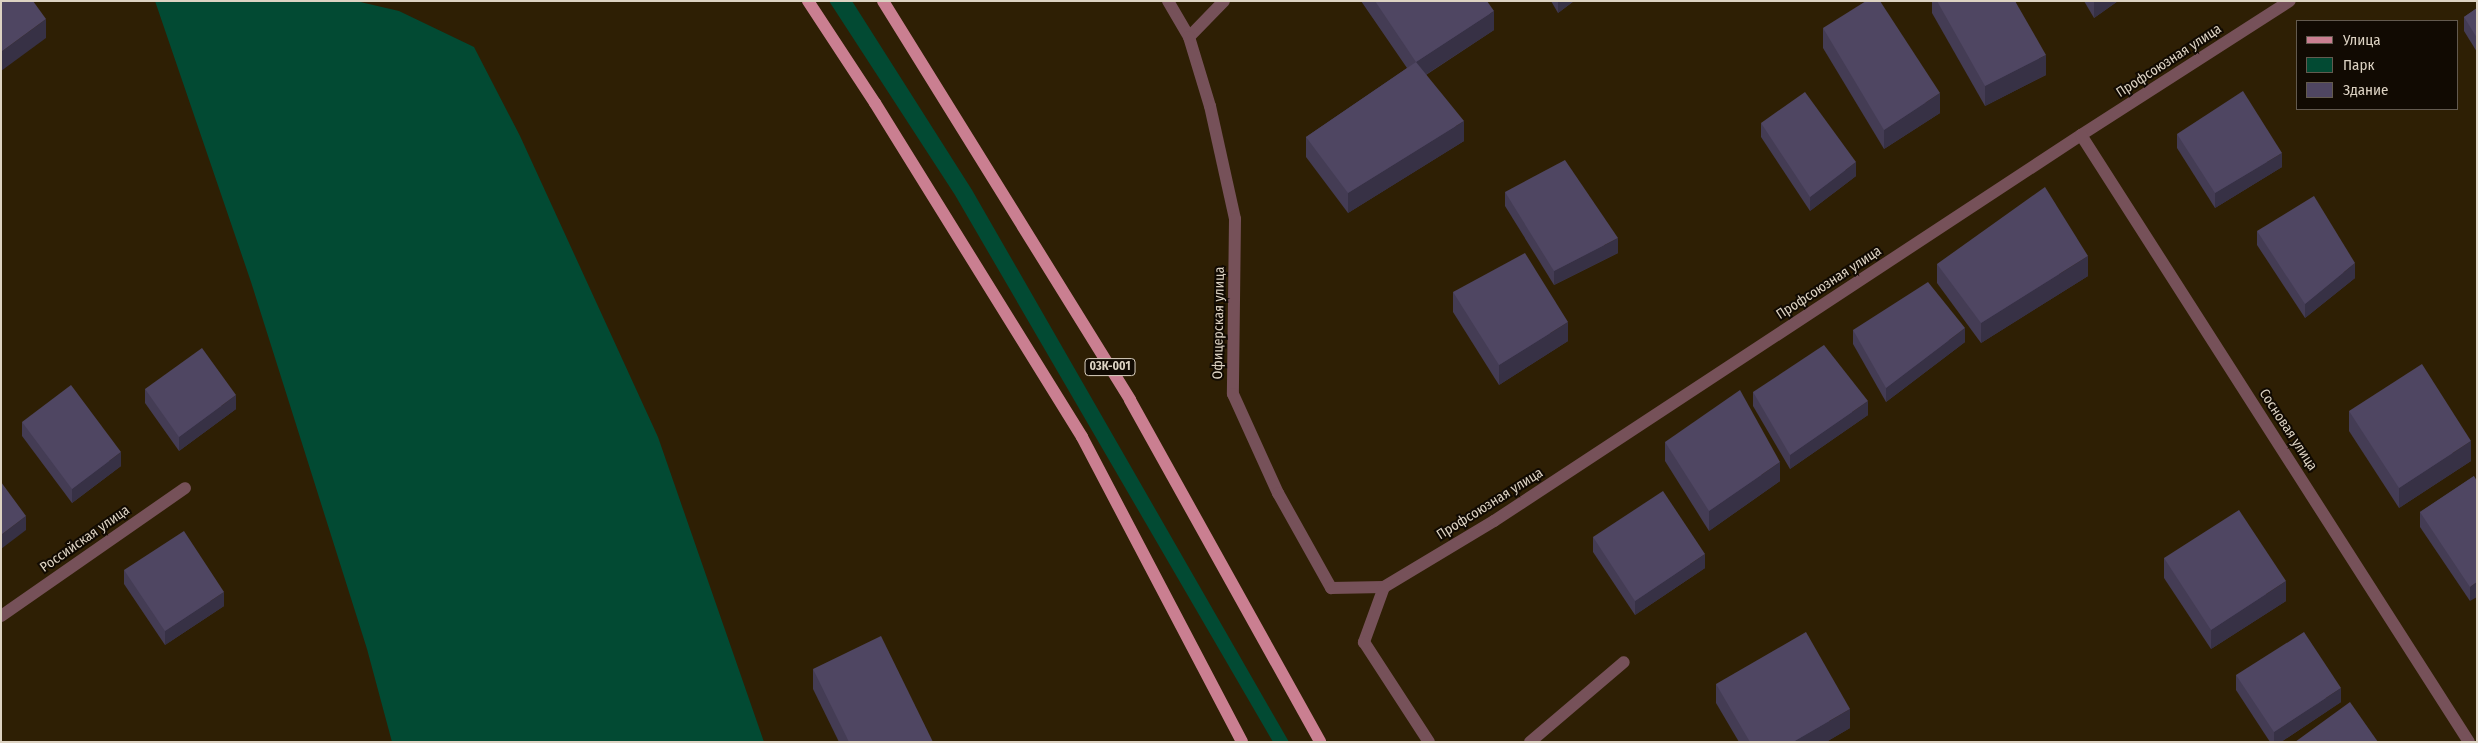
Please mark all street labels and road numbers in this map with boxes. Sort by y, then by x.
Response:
street label: Профсоюзная улица [2113,21,2225,101]
street label: Профсоюзная улица [1773,243,1885,323]
street label: Офицерская улица [1210,266,1228,380]
road number: 03К-001 [1084,358,1136,377]
street label: Сосновая улица [2255,386,2321,474]
street label: Профсоюзная улица [1434,465,1546,543]
street label: Российская улица [37,502,133,576]

